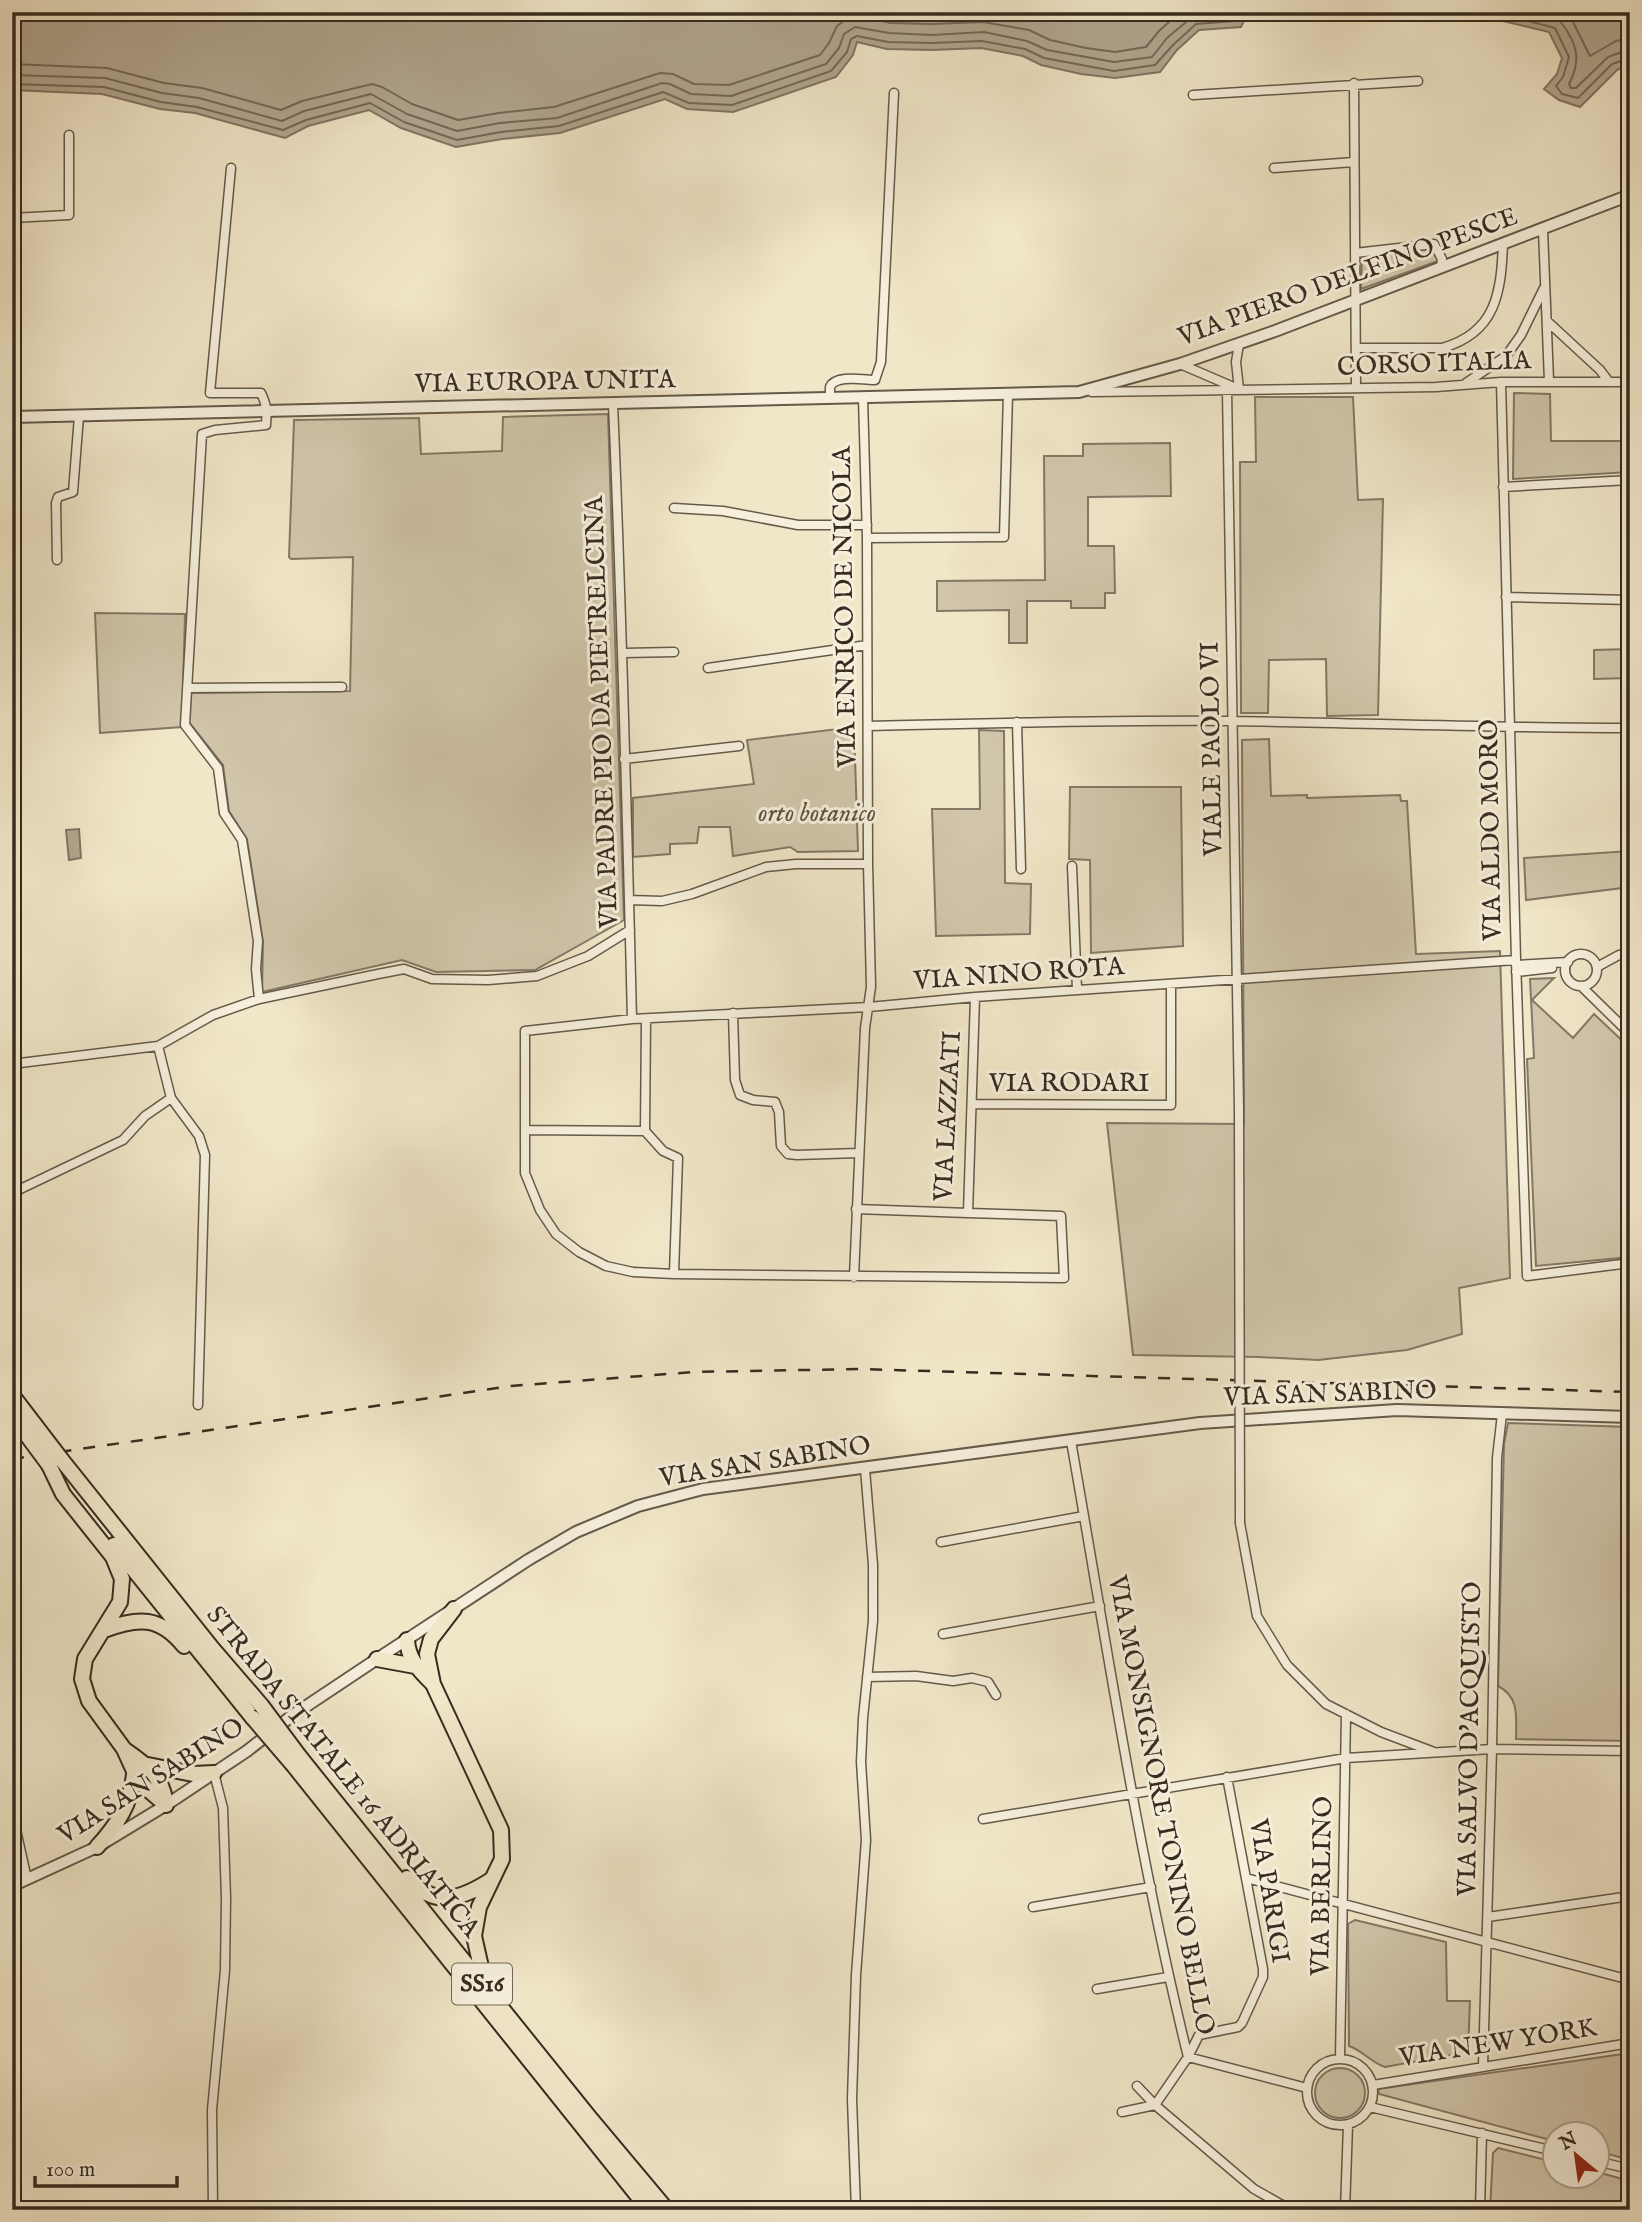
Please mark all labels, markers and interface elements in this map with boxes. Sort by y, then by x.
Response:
street label: VIA PIERO DELFINO PESCE [1173,200,1522,354]
street label: CORSO ITALIA [1336,344,1533,384]
street label: VIA EUROPA UNITA [413,363,677,401]
street label: VIA ENRICO DE NICOLA [826,444,864,769]
street label: VIA PADRE PIO DA PIETRELCINA [578,494,626,930]
street label: VIALE PAOLO VI [1194,641,1230,858]
street label: VIA ALDO MORO [1473,719,1509,942]
park label: orto botanico [758,797,876,830]
street label: VIA NINO ROTA [912,950,1127,998]
street label: VIA LAZZATI [927,1030,969,1203]
street label: VIA RODARI [988,1067,1149,1100]
street label: VIA SAN SABINO [1222,1374,1437,1414]
street label: VIA SAN SABINO [656,1429,873,1495]
street label: VIA MONSIGNORE TONINO BELLO [1100,1571,1222,2038]
street label: VIA SALVO D'ACQUISTO [1451,1581,1489,1898]
street label: STRADA STATALE 16 ADRIATICA [199,1599,488,1946]
street label: VIA SAN SABINO [51,1710,250,1852]
street label: VIA BERLINO [1304,1796,1340,1977]
street label: VIA PARIGI [1241,1815,1297,1966]
road number: SS16 [452,1964,512,2005]
street label: VIA NEW YORK [1396,2011,1600,2075]
north arrow [1540,2120,1610,2190]
text: N [1555,2127,1582,2157]
scale bar [35,2145,177,2189]
text: 100 m [46,2157,95,2184]

